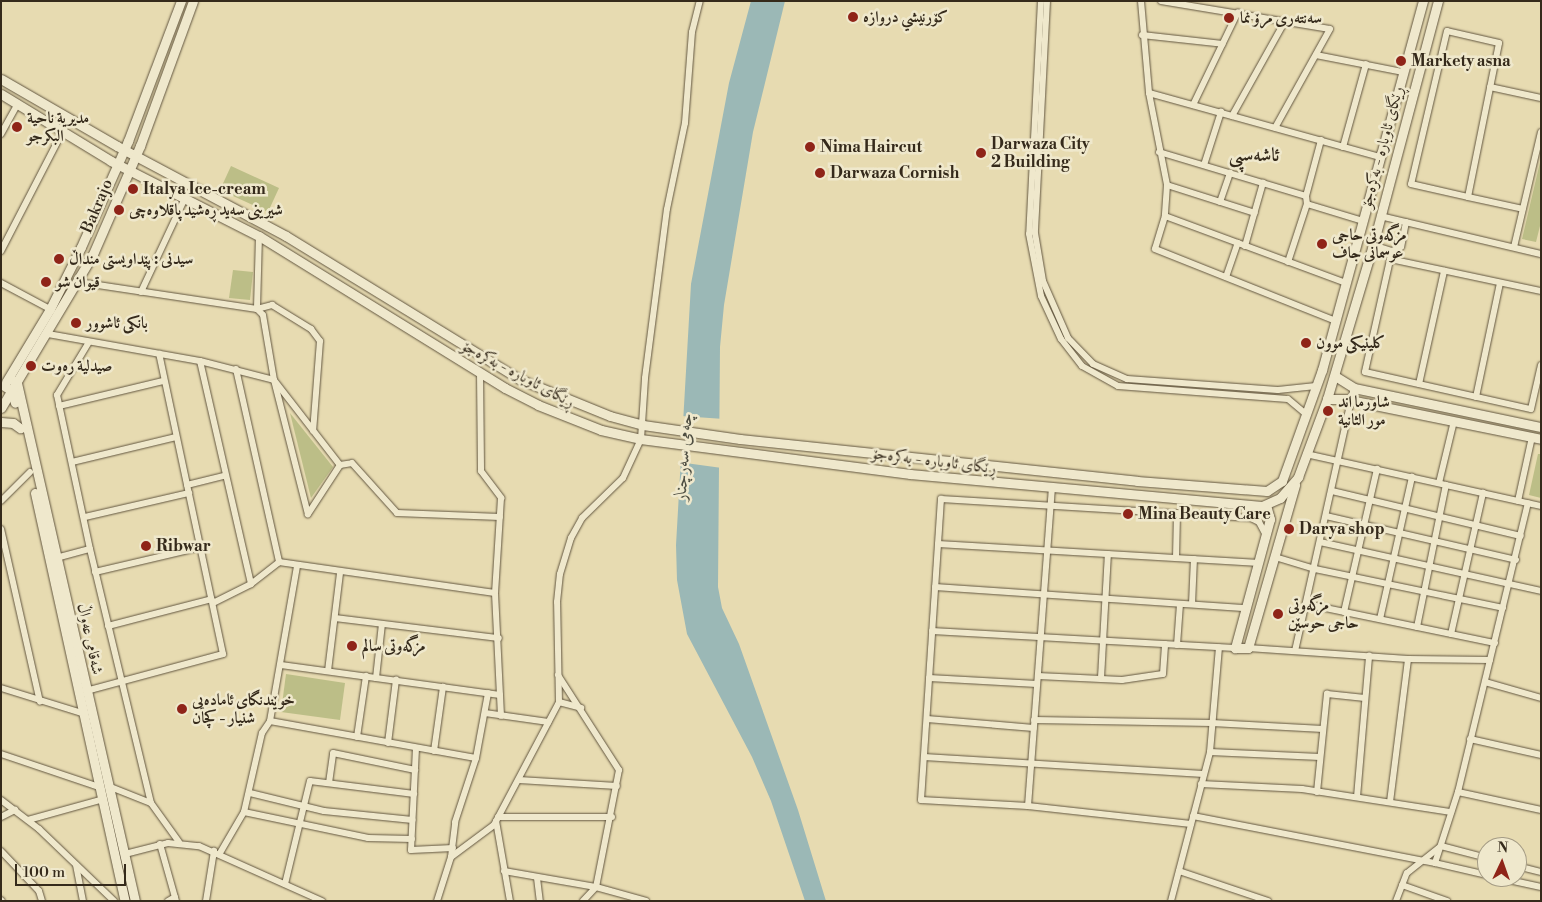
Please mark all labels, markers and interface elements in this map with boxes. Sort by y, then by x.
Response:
place label: کۆرنيشي دروازە [863,7,948,27]
place label: سەنتەرى مرۆ نما [1240,8,1322,28]
marker: کۆرنيشي دروازە [847,11,859,23]
marker: سەنتەرى مرۆ نما [1222,11,1236,25]
place label: Markety asna [1411,51,1511,71]
marker: Markety asna [1395,55,1407,67]
street label: ڕێگای ئاوبارە - بەکرەجۆ [1357,84,1407,210]
place label: مدیریة ناحية البكرجو [27,108,89,146]
marker: مدیریة ناحية البكرجو [11,121,23,133]
place label: Darwaza City 2 Building [991,134,1090,172]
place label: Nima Haircut [820,137,922,157]
marker: Nima Haircut [804,141,816,153]
district label: ئاشەسپی [1229,145,1279,167]
marker: Darwaza City 2 Building [975,147,987,159]
place label: Darwaza Cornish [830,163,959,183]
marker: Darwaza Cornish [814,167,826,179]
street label: Bakrajo [77,176,117,236]
place label: Italya Ice-cream [143,179,266,199]
marker: Italya Ice-cream [127,183,139,195]
place label: شیرینی سەید ڕەشید پاقلاوەچی [129,200,283,220]
marker: شیرینی سەید ڕەشید پاقلاوەچی [113,204,125,216]
place label: مزگەوتی حاجی عوسمانی جاف [1332,225,1407,263]
marker: مزگەوتی حاجی عوسمانی جاف [1316,238,1328,250]
place label: سیدنی : پێداویستی منداڵ [69,249,193,269]
marker: سیدنی : پێداویستی منداڵ [53,253,65,265]
place label: قیوان شو [56,272,100,292]
marker: قیوان شو [40,276,52,288]
place label: بانکی ئاشوور [86,313,148,333]
marker: بانکی ئاشوور [70,317,82,329]
place label: کلینیکی موون [1316,333,1385,353]
street label: ڕێگای ئاوبارە - بەکرەجۆ [458,336,578,412]
marker: کلینیکی موون [1300,337,1312,349]
place label: صیدلیة رەوت [41,356,112,376]
marker: صیدلیة رەوت [25,360,37,372]
place label: شاورما اند مور الثانية [1338,392,1390,430]
marker: شاورما اند مور الثانية [1322,405,1334,417]
water label: چەمی سەرچنار [670,412,698,502]
street label: ڕێگای ئاوبارە - بەکرەجۆ [871,444,997,478]
place label: Mina Beauty Care [1138,504,1271,524]
marker: Mina Beauty Care [1122,508,1134,520]
place label: Darya shop [1299,519,1385,539]
marker: Darya shop [1283,523,1295,535]
place label: Ribwar [156,536,211,556]
marker: Ribwar [140,540,152,552]
place label: مزگەوتی حاجی حوسێن [1288,595,1359,633]
street label: شەقامی عەواڵ [73,602,107,676]
marker: مزگەوتی حاجی حوسێن [1272,608,1284,620]
place label: مزگەوتی سالم [362,636,426,656]
marker: مزگەوتی سالم [346,640,358,652]
place label: خوێندنگای ئامادەیی شنیار - کچان [192,690,295,728]
marker: خوێندنگای ئامادەیی شنیار - کچان [176,703,188,715]
north arrow [1477,837,1527,887]
text: N [1497,839,1509,857]
scale bar [18,854,129,886]
text: 100 m [23,863,65,882]

